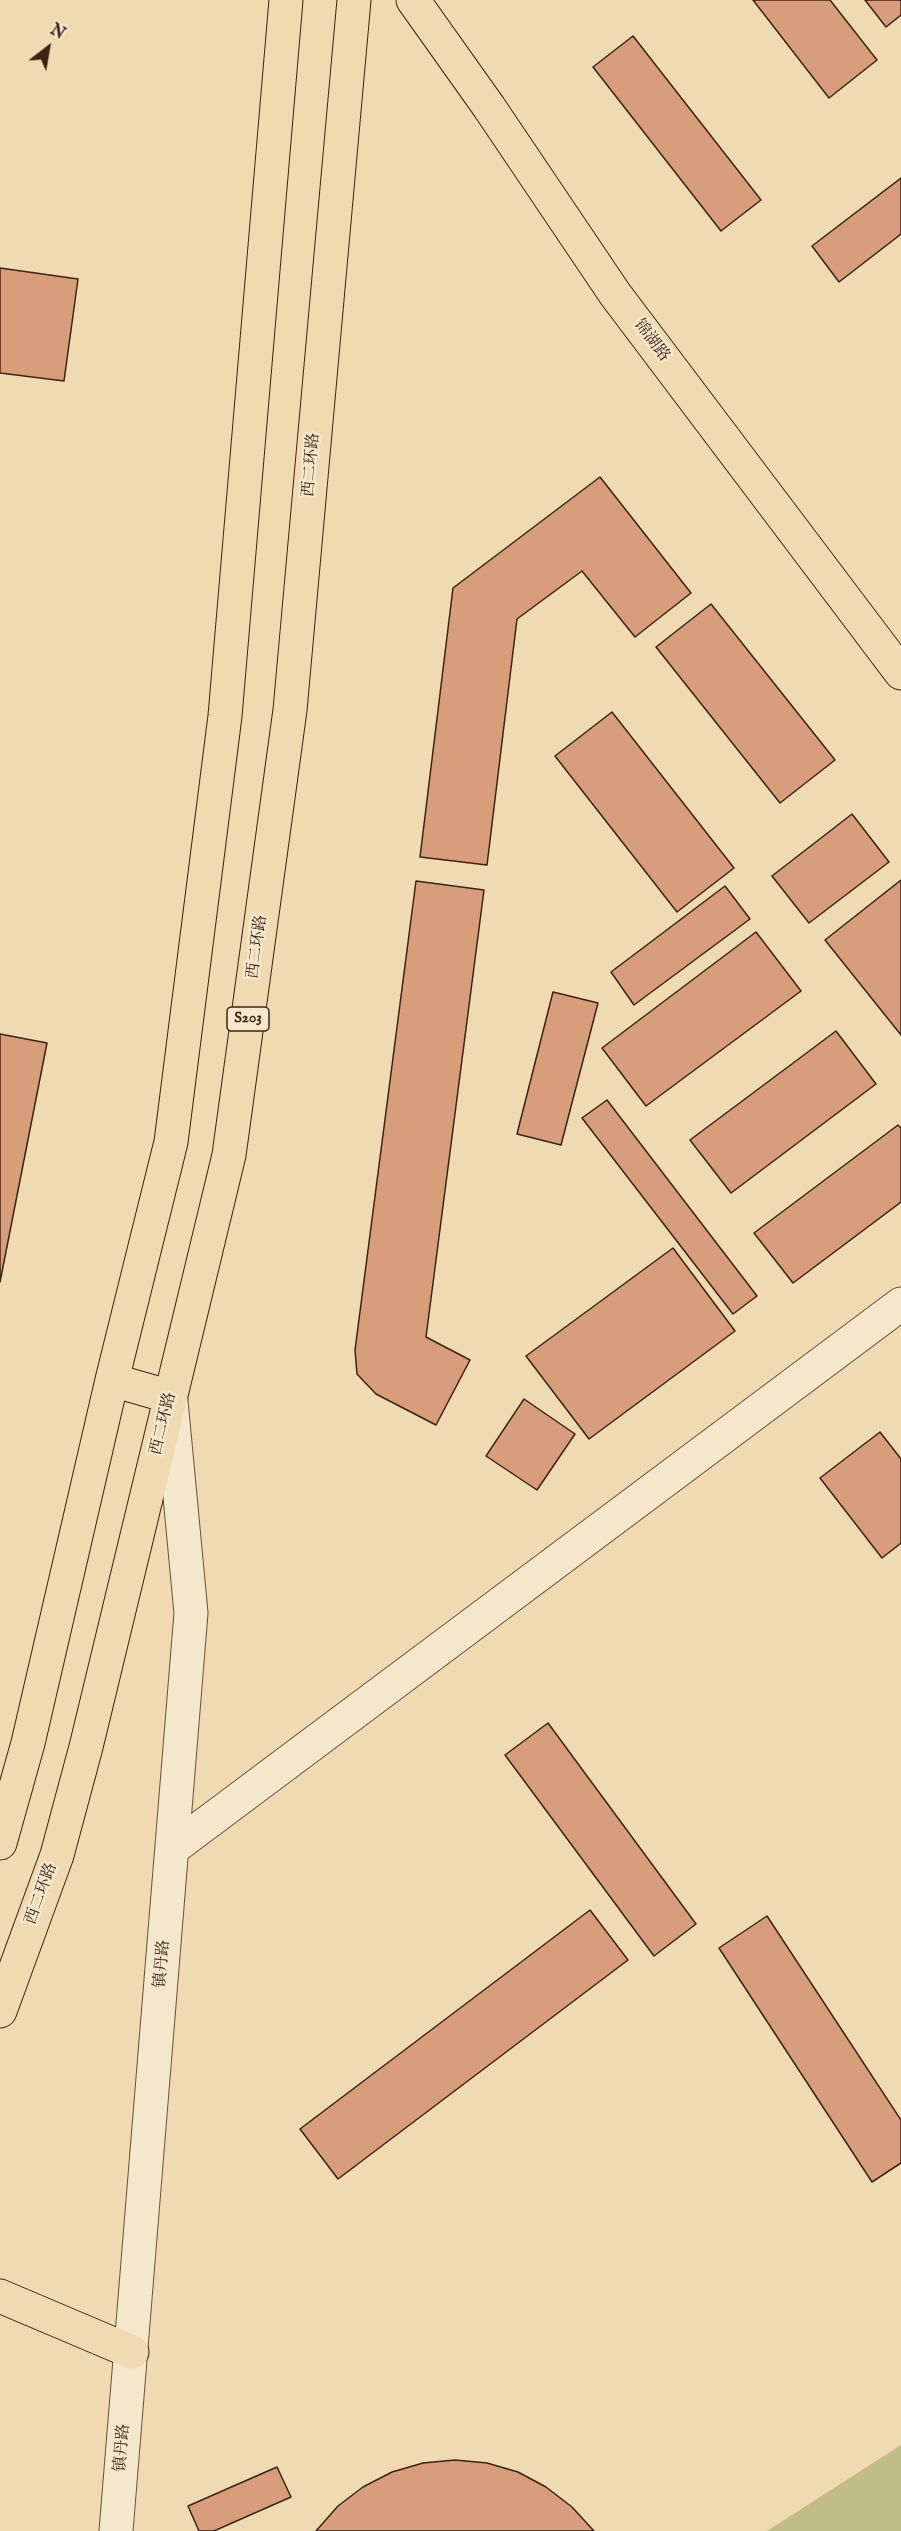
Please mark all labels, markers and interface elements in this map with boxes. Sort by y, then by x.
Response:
north arrow [18,18,78,78]
text: N [46,20,68,45]
street label: 锦湖路 [629,316,673,366]
street label: 西二环路 [300,432,324,498]
street label: 西二环路 [244,914,272,980]
road number: S203 [227,1007,269,1031]
street label: 西二环路 [147,1391,181,1457]
street label: 西二环路 [22,1861,62,1927]
street label: 镇丹路 [151,1939,175,1989]
street label: 镇丹路 [111,2423,135,2473]

